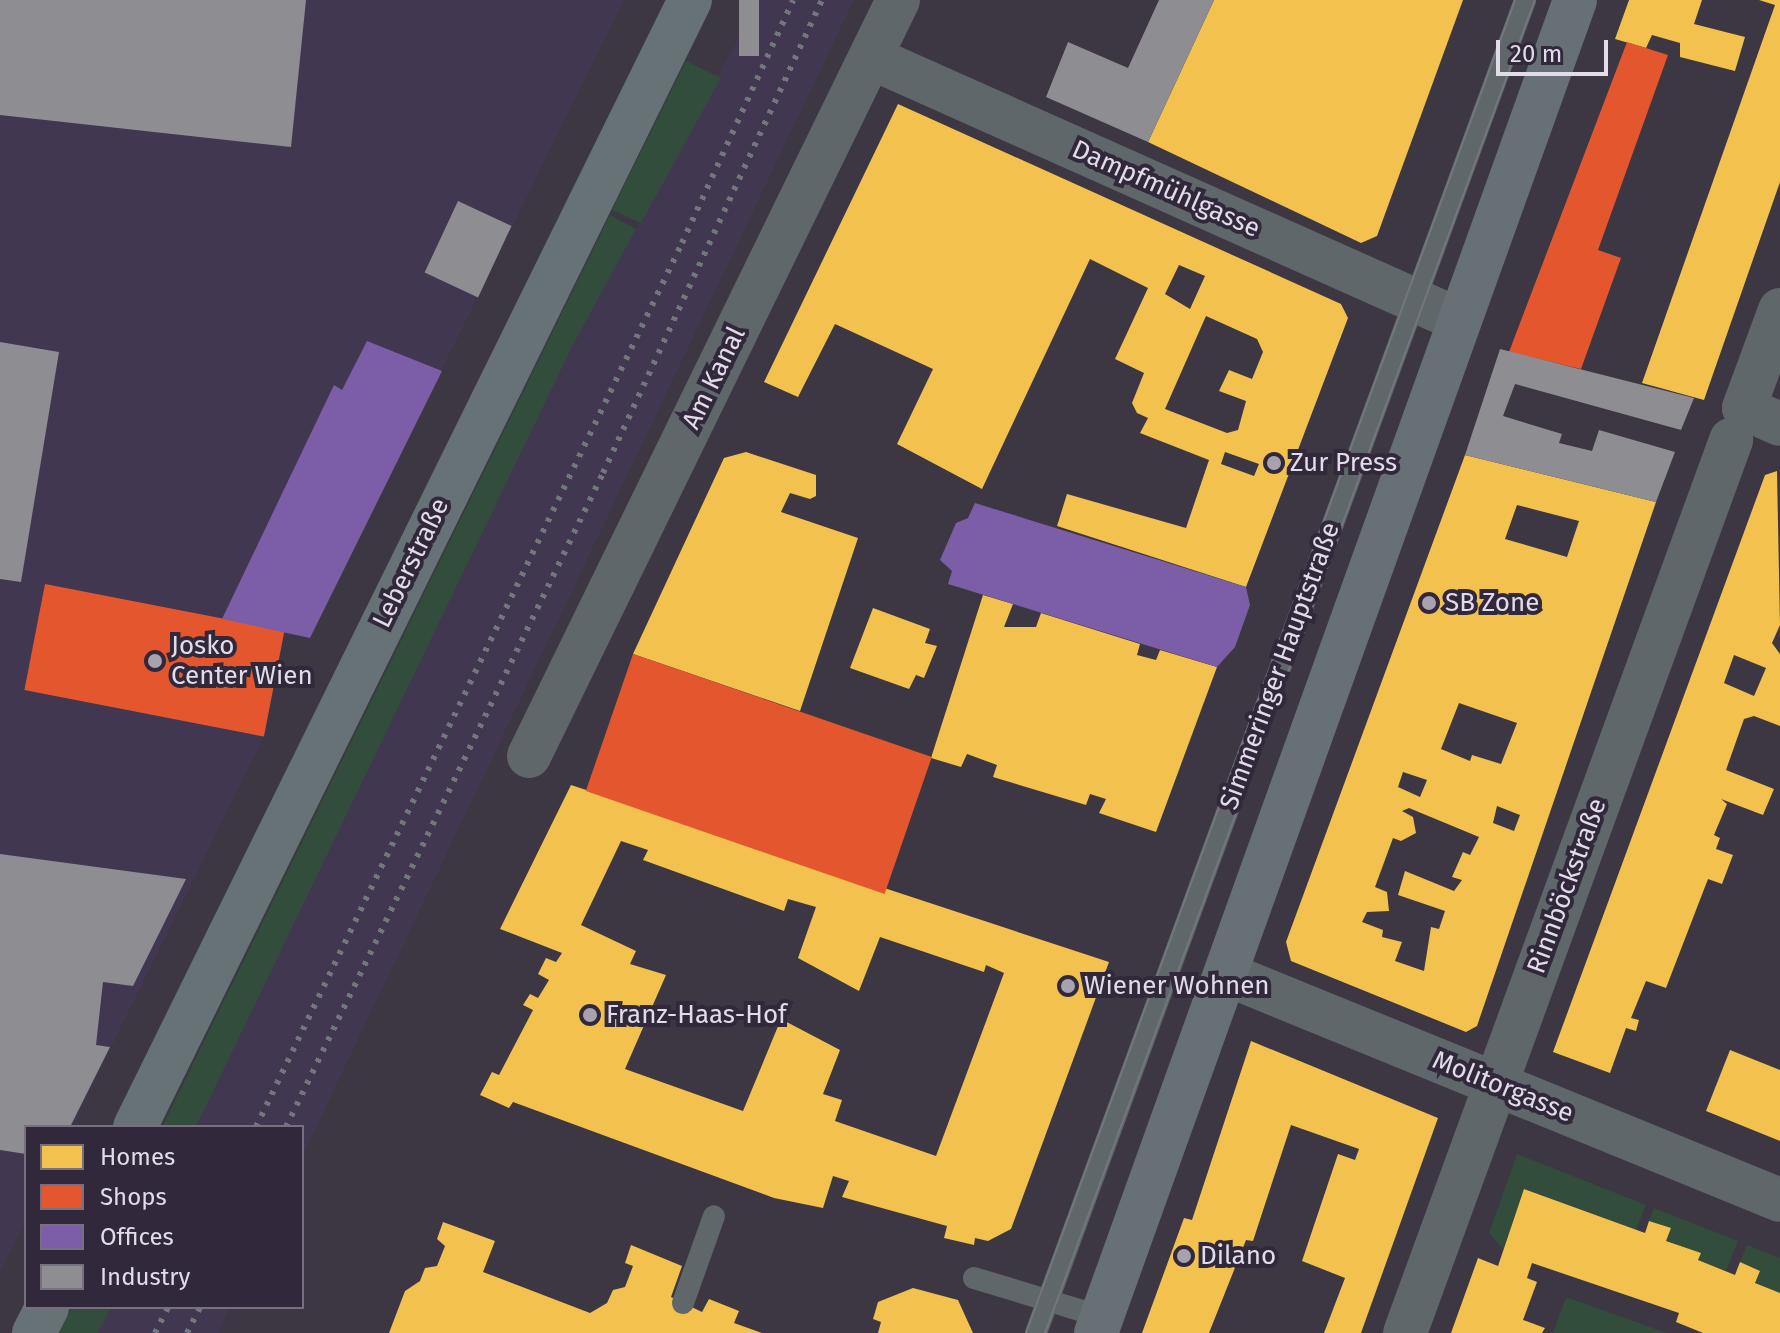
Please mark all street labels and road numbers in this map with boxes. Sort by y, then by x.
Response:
street label: Dampfmühlgasse [1067,134,1265,244]
street label: Am Kanal [676,322,752,434]
street label: Leberstraße [366,493,456,633]
street label: Simmeringer Hauptstraße [1213,518,1347,814]
street label: Rinnböckstraße [1521,794,1613,978]
street label: Molitorgasse [1428,1045,1578,1129]

